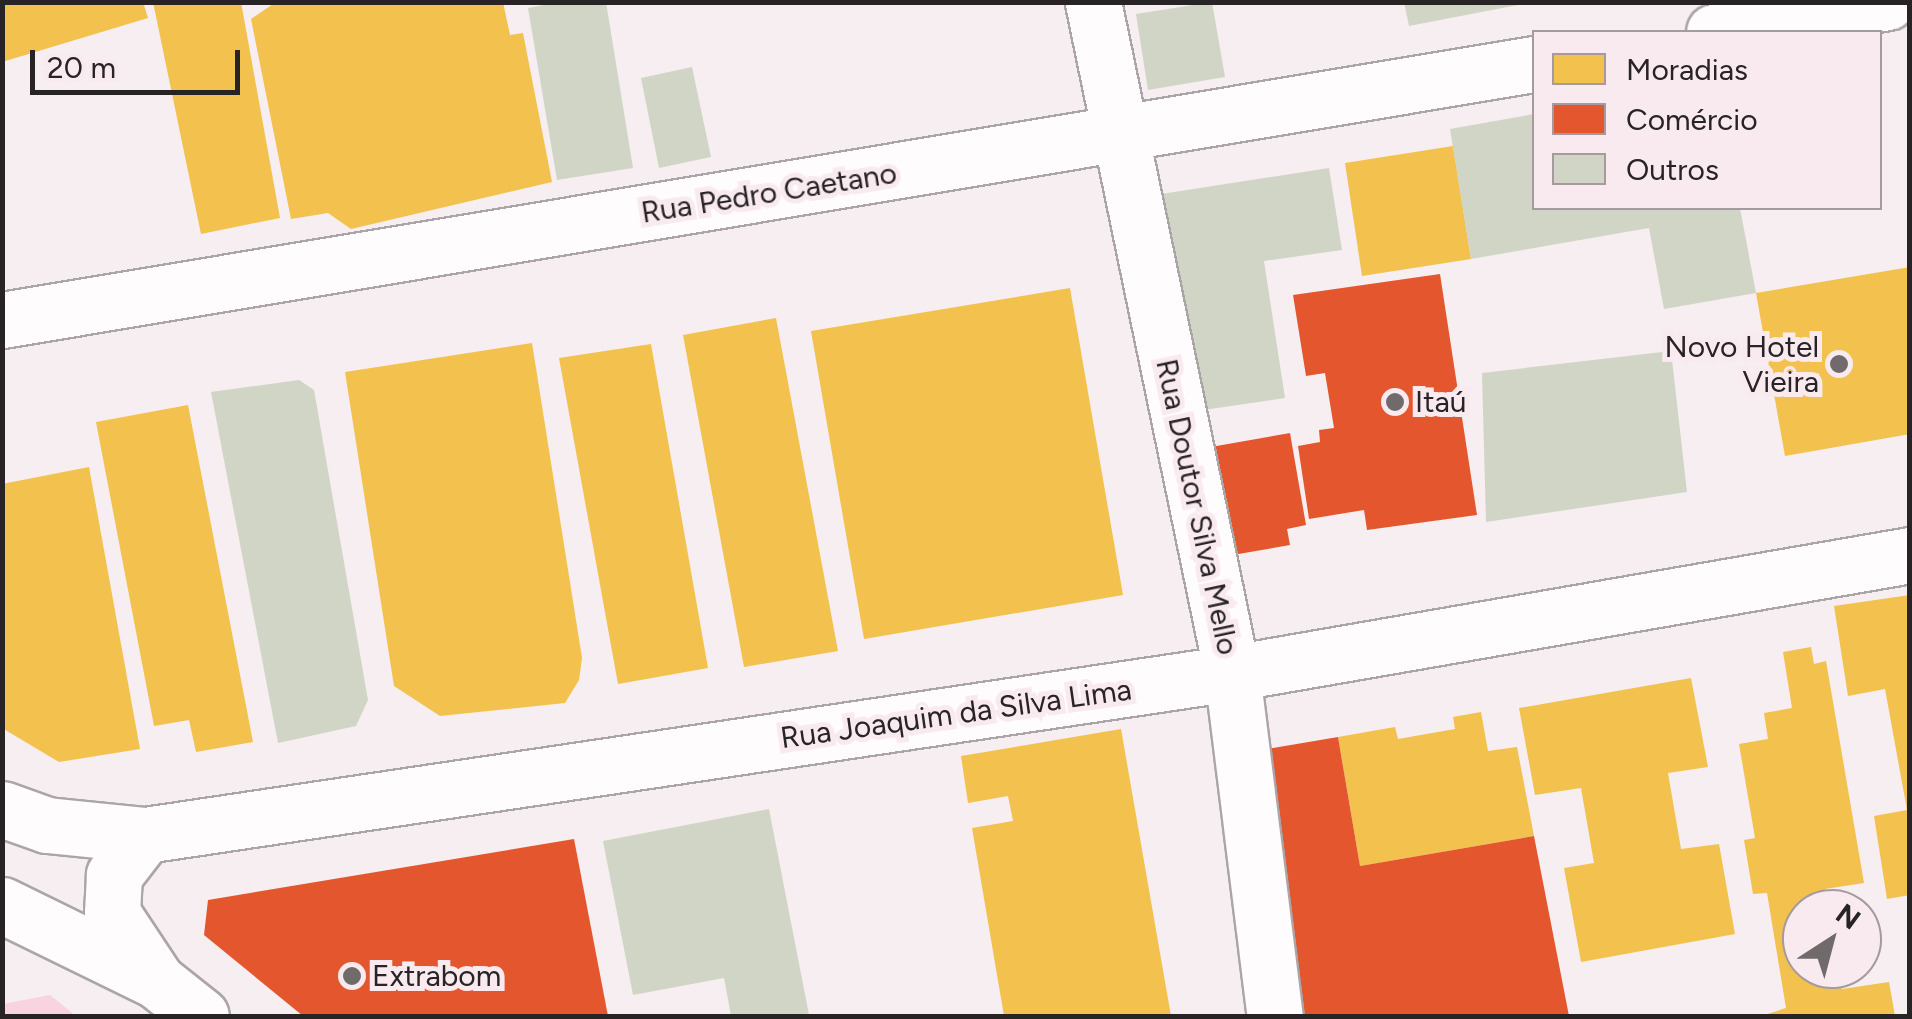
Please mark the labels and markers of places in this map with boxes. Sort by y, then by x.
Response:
place label: Novo Hotel Vieira [1665,329,1819,400]
marker: Novo Hotel Vieira [1828,353,1850,375]
place label: Itaú [1415,384,1466,420]
marker: Itaú [1384,391,1406,413]
place label: Extrabom [372,958,501,994]
marker: Extrabom [341,965,363,987]

